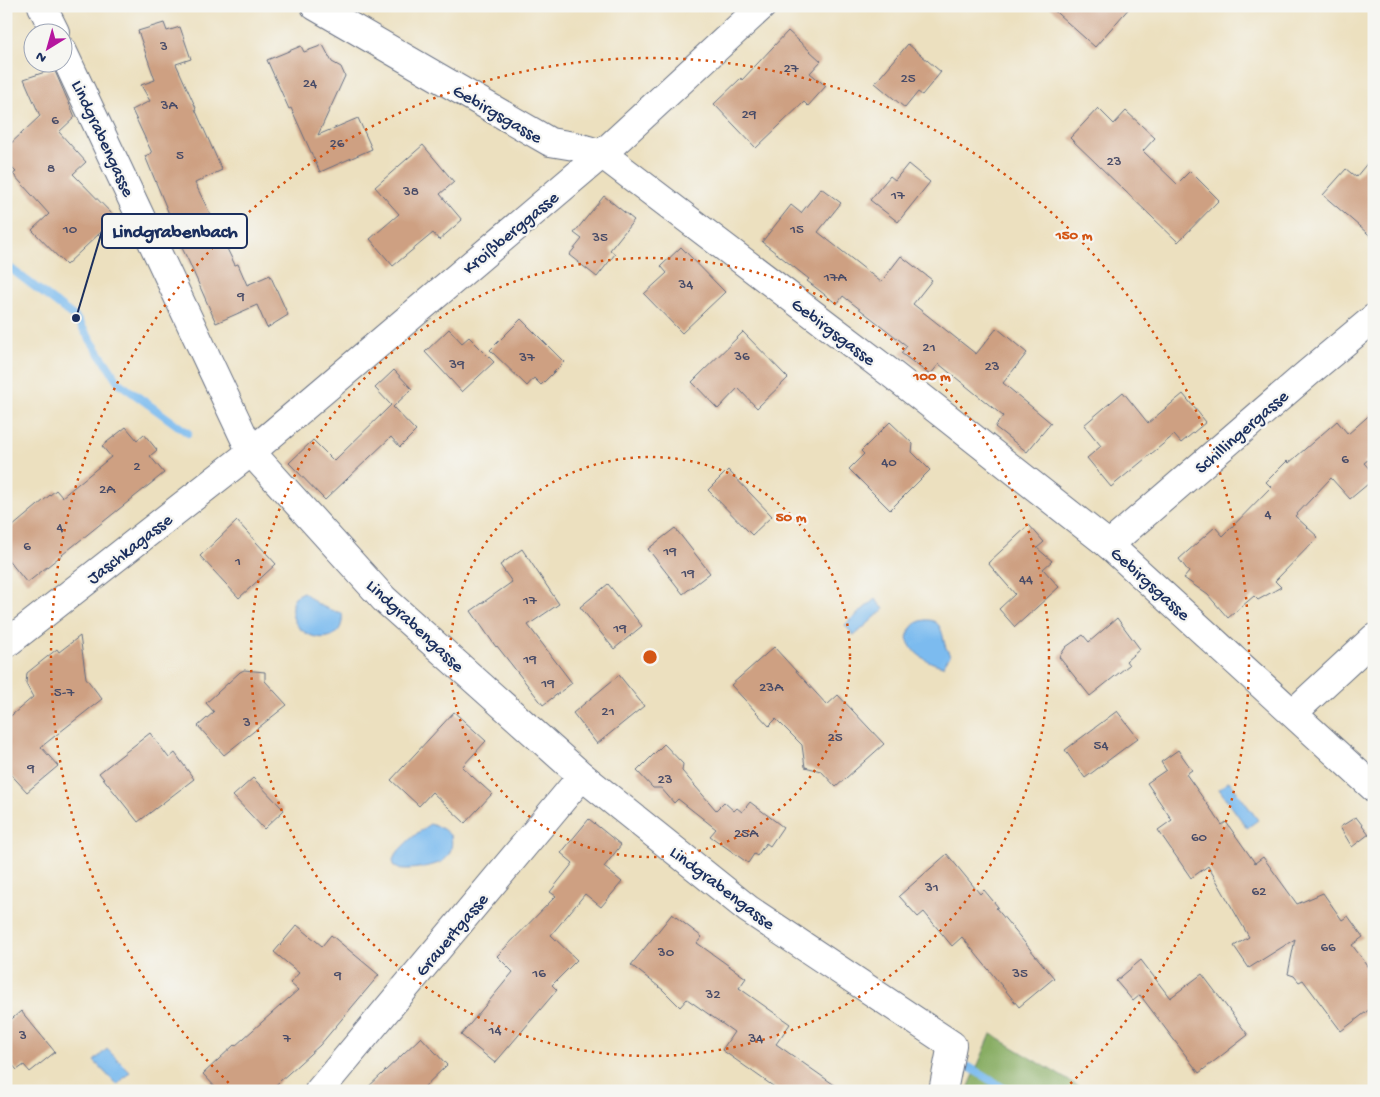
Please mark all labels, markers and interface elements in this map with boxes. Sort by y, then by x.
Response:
north arrow [22,22,72,72]
house number: 3 [159,38,168,56]
text: N [33,47,50,66]
house number: 27 [783,60,800,78]
house number: 25 [900,70,916,88]
house number: 24 [303,75,317,93]
street label: Lindgrabengasse [66,77,138,201]
street label: Gebirgsgasse [448,81,546,150]
house number: 3A [160,97,178,115]
house number: 29 [742,106,757,124]
house number: 6 [51,112,59,130]
house number: 26 [330,135,345,153]
house number: 5 [176,147,184,165]
house number: 23 [1106,153,1122,171]
house number: 8 [47,160,55,178]
house number: 38 [402,183,419,201]
street label: Kroißberggasse [459,187,564,280]
house number: 17 [890,187,906,205]
callout: Lindgrabenbach [102,214,247,248]
house number: 10 [62,221,78,239]
house number: 15 [789,221,804,239]
text: Lindgrabenbach [112,222,239,245]
text: 150 m [1055,227,1093,245]
house number: 35 [591,229,608,247]
house number: 17A [823,269,847,287]
house number: 34 [678,276,693,294]
house number: 9 [236,288,245,306]
street label: Gebirgsgasse [786,294,879,372]
house number: 21 [922,339,936,357]
house number: 36 [733,348,750,366]
house number: 37 [518,349,536,367]
house number: 39 [448,356,465,374]
house number: 23 [984,358,1000,376]
text: 100 m [912,368,951,386]
street label: Schillingergasse [1192,386,1294,479]
house number: 6 [1341,451,1349,469]
house number: 40 [881,454,897,472]
house number: 2 [133,458,141,476]
house number: 2A [99,481,116,499]
house number: 4 [1264,506,1272,524]
text: 50 m [776,509,807,527]
street label: Jaschkagasse [84,510,178,590]
house number: 4 [56,519,64,537]
house number: 6 [23,538,31,556]
house number: 19 [662,543,677,561]
street label: Gebirgsgasse [1105,544,1194,627]
house number: 1 [234,553,241,571]
house number: 19 [680,565,695,583]
house number: 44 [1019,571,1033,589]
street label: Lindgrabengasse [361,576,468,678]
house number: 17 [522,592,538,610]
house number: 19 [612,620,627,638]
centre of rings [641,648,659,666]
house number: 19 [522,651,537,669]
house number: 19 [540,675,555,693]
house number: 23A [759,679,784,697]
house number: 5-7 [54,684,75,702]
house number: 21 [601,703,615,721]
house number: 3 [242,714,251,732]
house number: 25 [827,729,843,747]
house number: 54 [1094,737,1109,755]
house number: 9 [26,760,35,778]
house number: 23 [657,771,673,789]
house number: 25A [734,825,759,843]
house number: 60 [1191,829,1208,847]
street label: Lindgrabengasse [665,843,779,936]
house number: 31 [924,879,939,897]
house number: 62 [1252,883,1266,901]
street label: Grauertgasse [412,889,494,981]
house number: 66 [1320,939,1336,957]
house number: 30 [657,944,675,962]
house number: 16 [531,965,546,983]
house number: 35 [1011,965,1028,983]
house number: 9 [333,967,342,985]
house number: 32 [704,986,721,1004]
house number: 14 [487,1022,502,1040]
house number: 3 [18,1027,27,1045]
house number: 7 [282,1030,292,1048]
house number: 34 [748,1030,763,1048]

